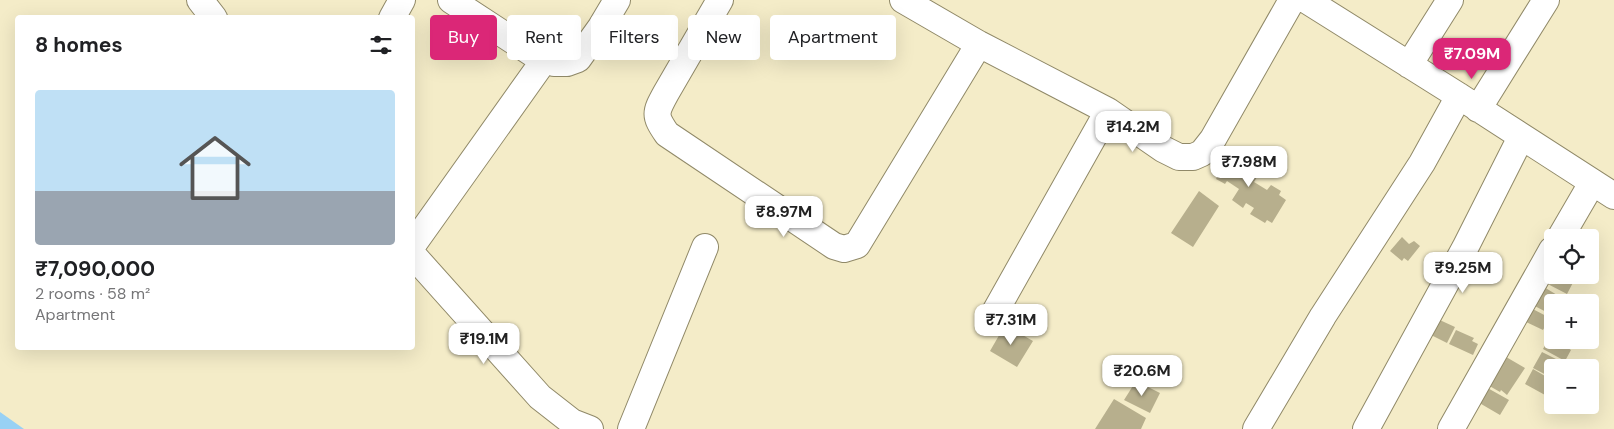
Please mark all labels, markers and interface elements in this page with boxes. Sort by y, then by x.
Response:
chip: Buy [430,15,497,60]
chip: Rent [507,15,581,60]
chip: Filters [591,15,678,60]
chip: New [688,15,760,60]
chip: Apartment [770,15,896,60]
text: 8 homes [35,31,123,59]
icon: filters [367,31,395,59]
pin: ₹7.09M [1431,38,1513,80]
text: ₹7.09M [1444,43,1500,64]
pin: ₹14.2M [1092,110,1174,153]
text: ₹14.2M [1106,116,1160,137]
icon: home [170,123,260,213]
pin: ₹7.98M [1208,146,1290,188]
text: ₹7.98M [1221,151,1277,172]
pin: ₹8.97M [743,196,825,238]
text: ₹8.97M [756,201,812,222]
map controls [1544,229,1599,414]
button: locate [1544,229,1599,284]
pin: ₹9.25M [1422,252,1504,294]
text: ₹7,090,000 [35,255,155,283]
text: ₹9.25M [1435,257,1491,278]
text: 2 rooms · 58 m² [35,283,150,304]
button: + [1544,294,1599,349]
text: Apartment [35,304,115,325]
pin: ₹7.31M [970,304,1052,346]
text: ₹7.31M [985,309,1037,330]
pin: ₹19.1M [443,322,525,365]
text: ₹19.1M [460,328,508,349]
pin: ₹20.6M [1101,354,1183,397]
button: − [1544,359,1599,414]
text: ₹20.6M [1113,360,1171,381]

